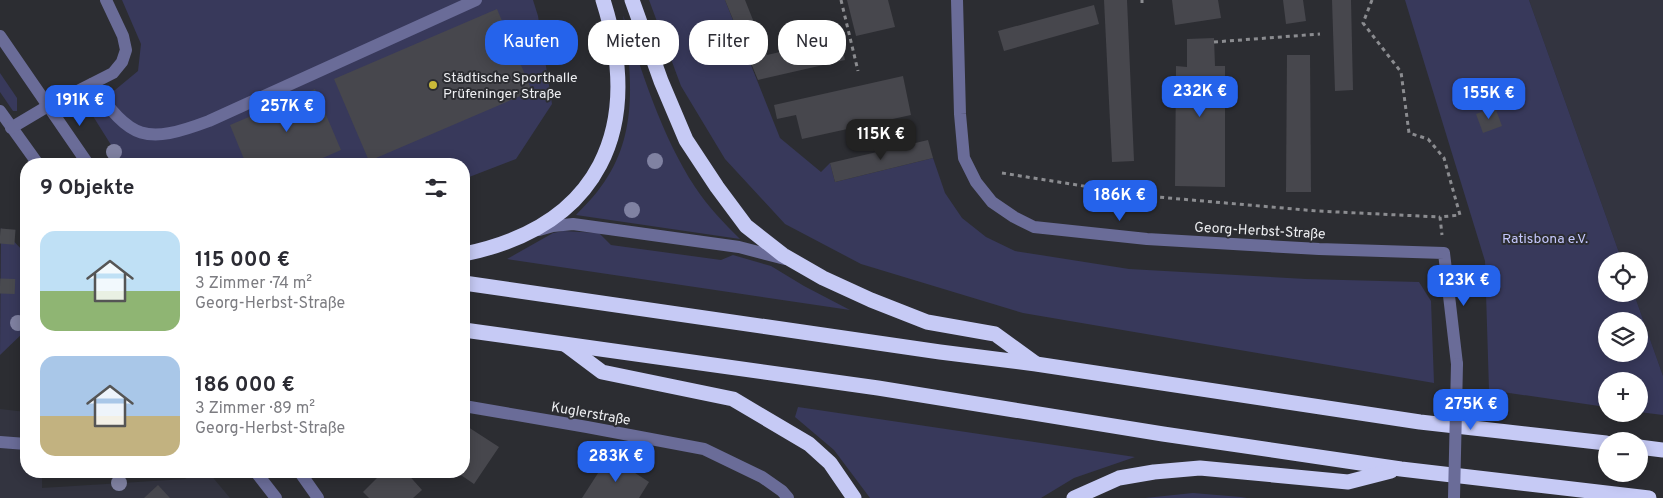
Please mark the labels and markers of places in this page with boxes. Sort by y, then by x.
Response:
place label: Städtische Sporthalle Prüfeninger Straße [443,70,578,103]
pin: 232K € [1159,76,1241,118]
pin: 155K € [1448,78,1530,120]
marker: Städtische Sporthalle Prüfeninger Straße [427,79,439,91]
pin: 191K € [39,84,121,127]
pin: 257K € [246,90,328,133]
pin: 115K € [840,119,922,161]
pin: 186K € [1079,180,1161,222]
pin: 123K € [1423,264,1505,307]
pin: 275K € [1430,388,1512,431]
pin: 283K € [575,440,657,483]

